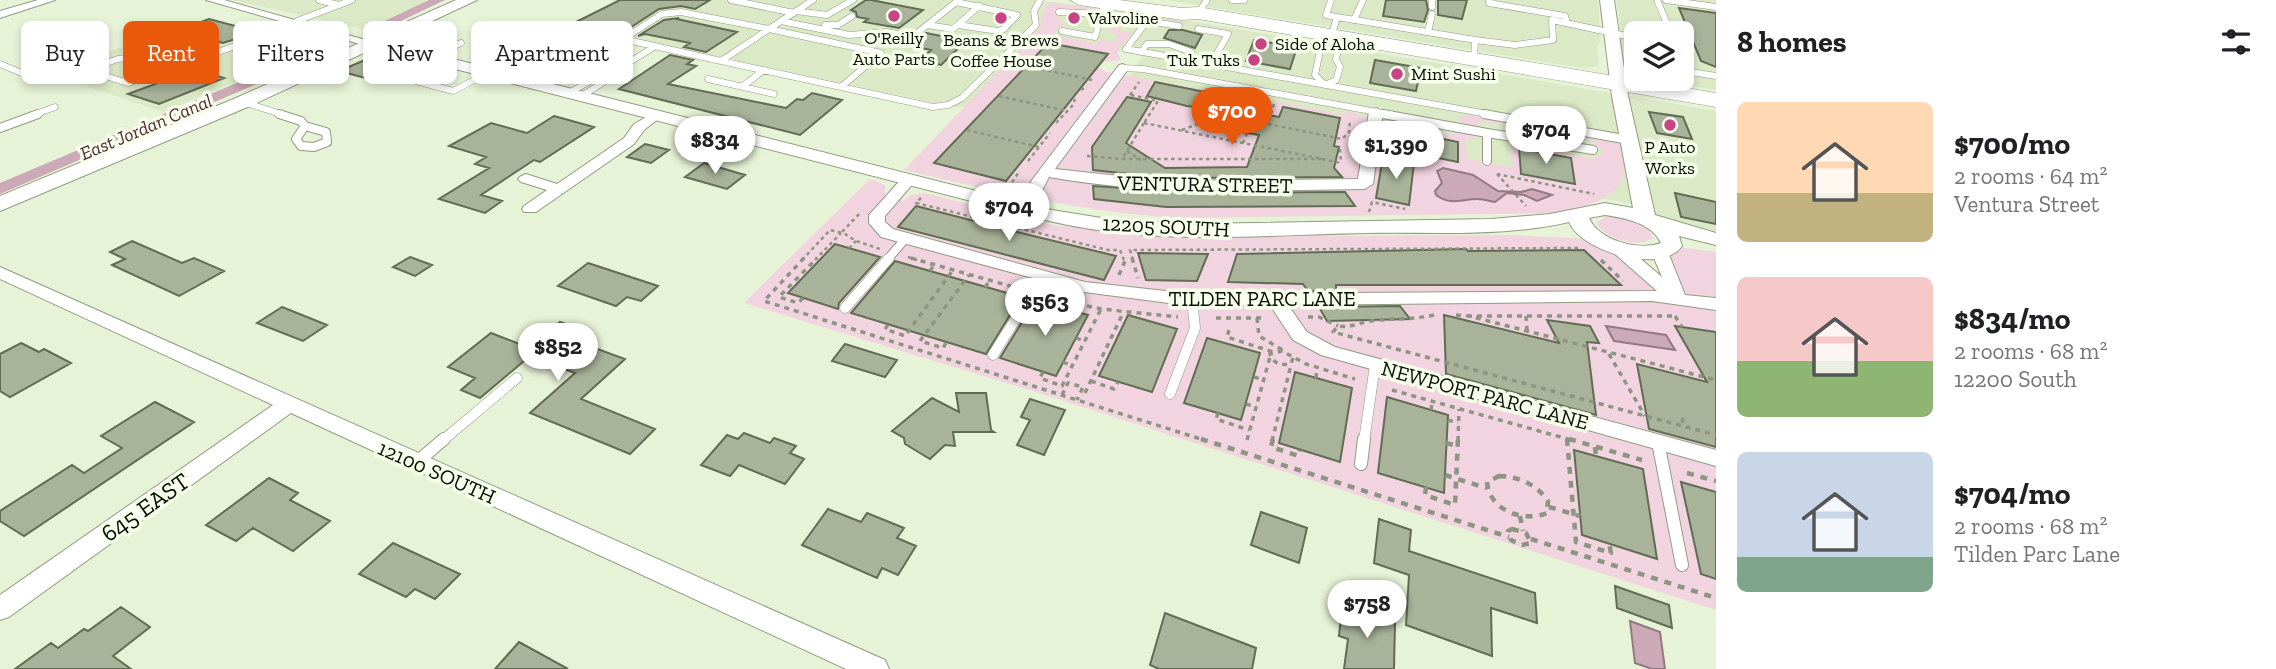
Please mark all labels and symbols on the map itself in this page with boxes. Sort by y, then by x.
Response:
place label: Valvoline [1087,7,1158,29]
marker: O'Reilly Auto Parts [886,8,902,24]
marker: Beans & Brews Coffee House [993,10,1009,26]
marker: Valvoline [1066,10,1082,26]
place label: O'Reilly Auto Parts [853,27,935,70]
place label: Beans & Brews Coffee House [943,29,1059,72]
place label: Side of Aloha [1275,33,1375,55]
marker: Side of Aloha [1253,36,1269,52]
place label: Tuk Tuks [1167,49,1240,71]
marker: Tuk Tuks [1246,52,1262,68]
place label: Mint Sushi [1411,63,1496,85]
marker: Mint Sushi [1389,66,1405,82]
pin: $700 [1191,88,1273,147]
water label: East Jordan Canal [77,89,215,165]
pin: $704 [1505,106,1587,166]
pin: $834 [674,116,756,176]
marker: P Auto Works [1662,117,1678,133]
pin: $1,390 [1339,122,1453,181]
place label: P Auto Works [1645,136,1695,179]
street label: VENTURA STREET [1116,170,1293,198]
pin: $704 [968,184,1050,243]
street label: 12205 SOUTH [1102,210,1230,242]
pin: $563 [1004,278,1086,338]
street label: TILDEN PARC LANE [1168,286,1356,311]
pin: $852 [517,324,599,383]
street label: NEWPORT PARC LANE [1379,355,1591,435]
street label: 12100 SOUTH [374,435,500,509]
street label: 645 EAST [95,466,195,548]
pin: $758 [1326,580,1408,640]

